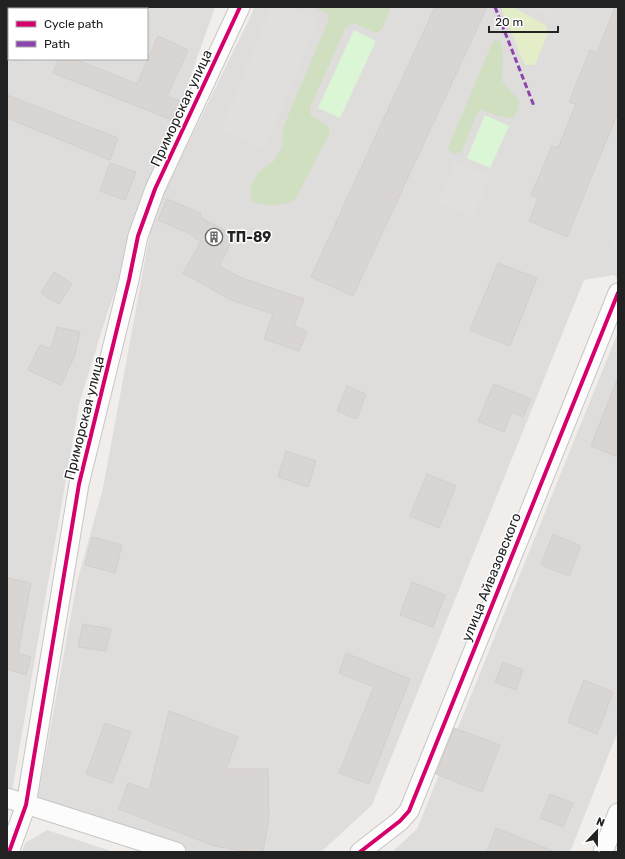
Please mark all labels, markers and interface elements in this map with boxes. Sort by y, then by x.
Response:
legend [8,8,148,60]
scale bar [489,8,558,34]
text: 20 m [495,15,523,29]
text: Cycle path [44,17,103,31]
text: Path [44,37,70,51]
street label: Приморская улица [147,47,216,169]
building icon: ТП-89 [204,227,224,247]
place label: ТП-89 [227,229,271,246]
street label: Приморская улица [61,354,108,482]
street label: улица Айвазовского [458,510,525,644]
north arrow [577,811,617,851]
text: N [594,815,607,830]

